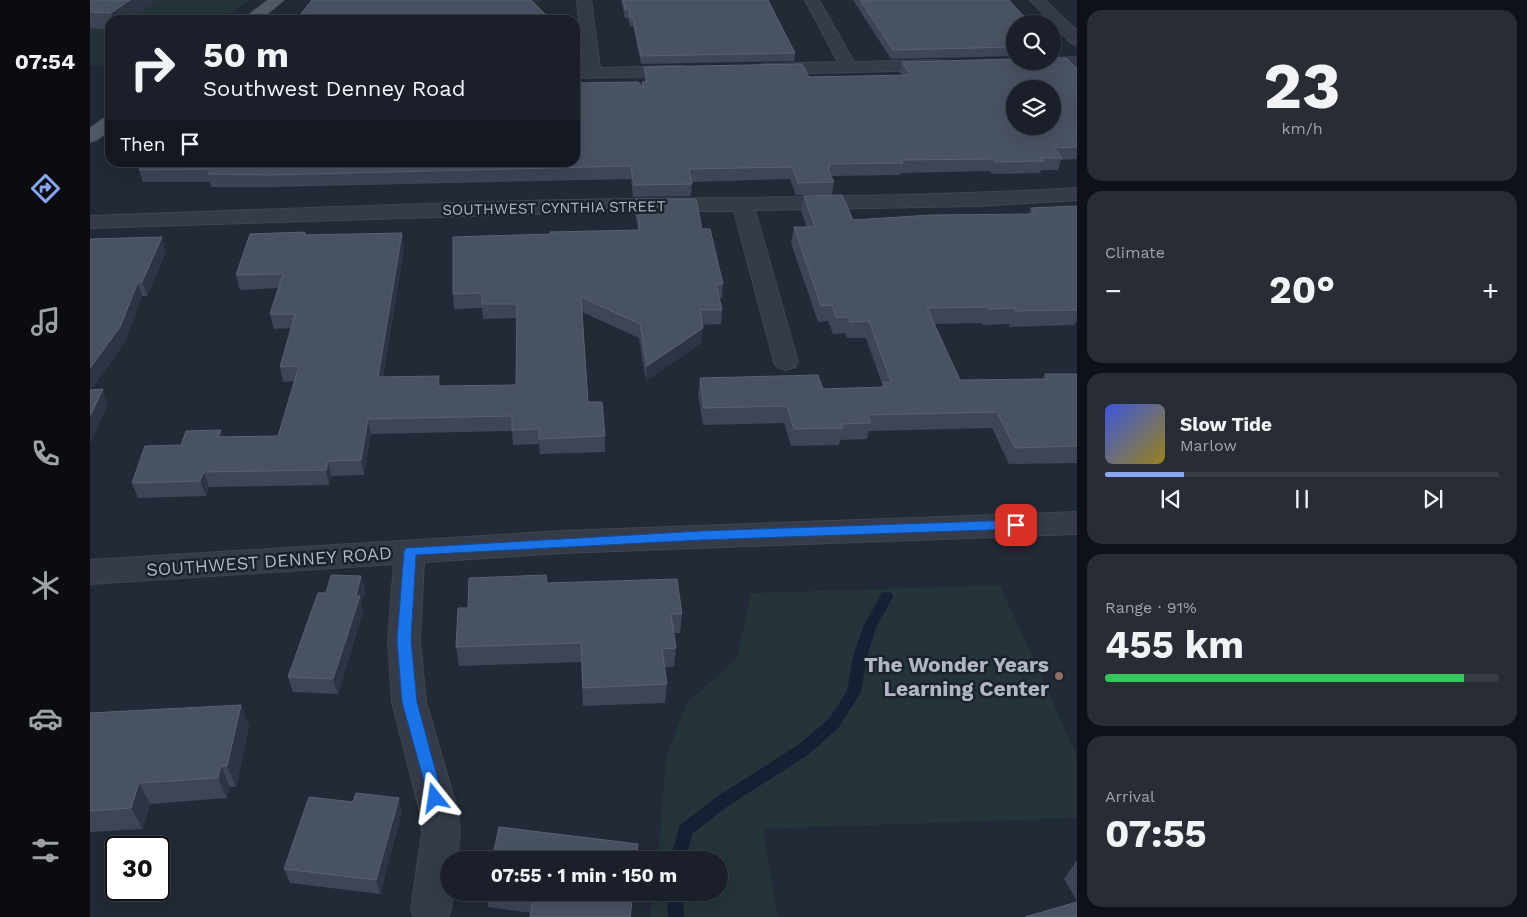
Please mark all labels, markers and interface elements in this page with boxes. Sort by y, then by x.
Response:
map controls [1006,15,1061,135]
button: search [1006,15,1061,70]
text: 50 m [203,34,289,76]
icon: right [120,35,185,100]
text: 23 [1263,48,1341,124]
text: 07:54 [15,49,75,74]
text: Southwest Denney Road [203,76,466,101]
button: layers [1006,80,1061,135]
text: km/h [1281,119,1323,138]
icon: arrive [176,130,204,158]
text: Then [120,133,166,156]
icon: directions [28,171,63,206]
street label: SOUTHWEST CYNTHIA STREET [442,197,666,219]
text: Climate [1105,243,1165,262]
text: 20° [1269,268,1335,312]
text: − [1105,274,1122,307]
text: + [1482,274,1499,307]
icon: music [28,304,63,339]
text: Slow Tide [1180,413,1272,436]
icon: phone [28,436,63,471]
text: Marlow [1180,436,1237,455]
icon: previous [1157,485,1185,513]
icon: pause [1288,485,1316,513]
icon: next [1419,485,1447,513]
pin [995,504,1037,546]
icon: arrive [1002,511,1030,539]
street label: SOUTHWEST DENNEY ROAD [146,542,392,580]
icon: climate [28,568,63,603]
text: Range · 91% [1105,598,1197,617]
text: 455 km [1105,623,1244,667]
place label: The Wonder Years Learning Center [864,652,1049,701]
marker: The Wonder Years Learning Center [1053,670,1065,682]
icon: car [28,701,63,736]
position arrow [408,771,460,823]
text: Arrival [1105,787,1155,806]
text: 07:55 [1105,812,1207,856]
icon: filters [28,833,63,868]
speed limit sign: 30 [105,836,170,901]
text: 07:55 · 1 min · 150 m [491,864,677,887]

